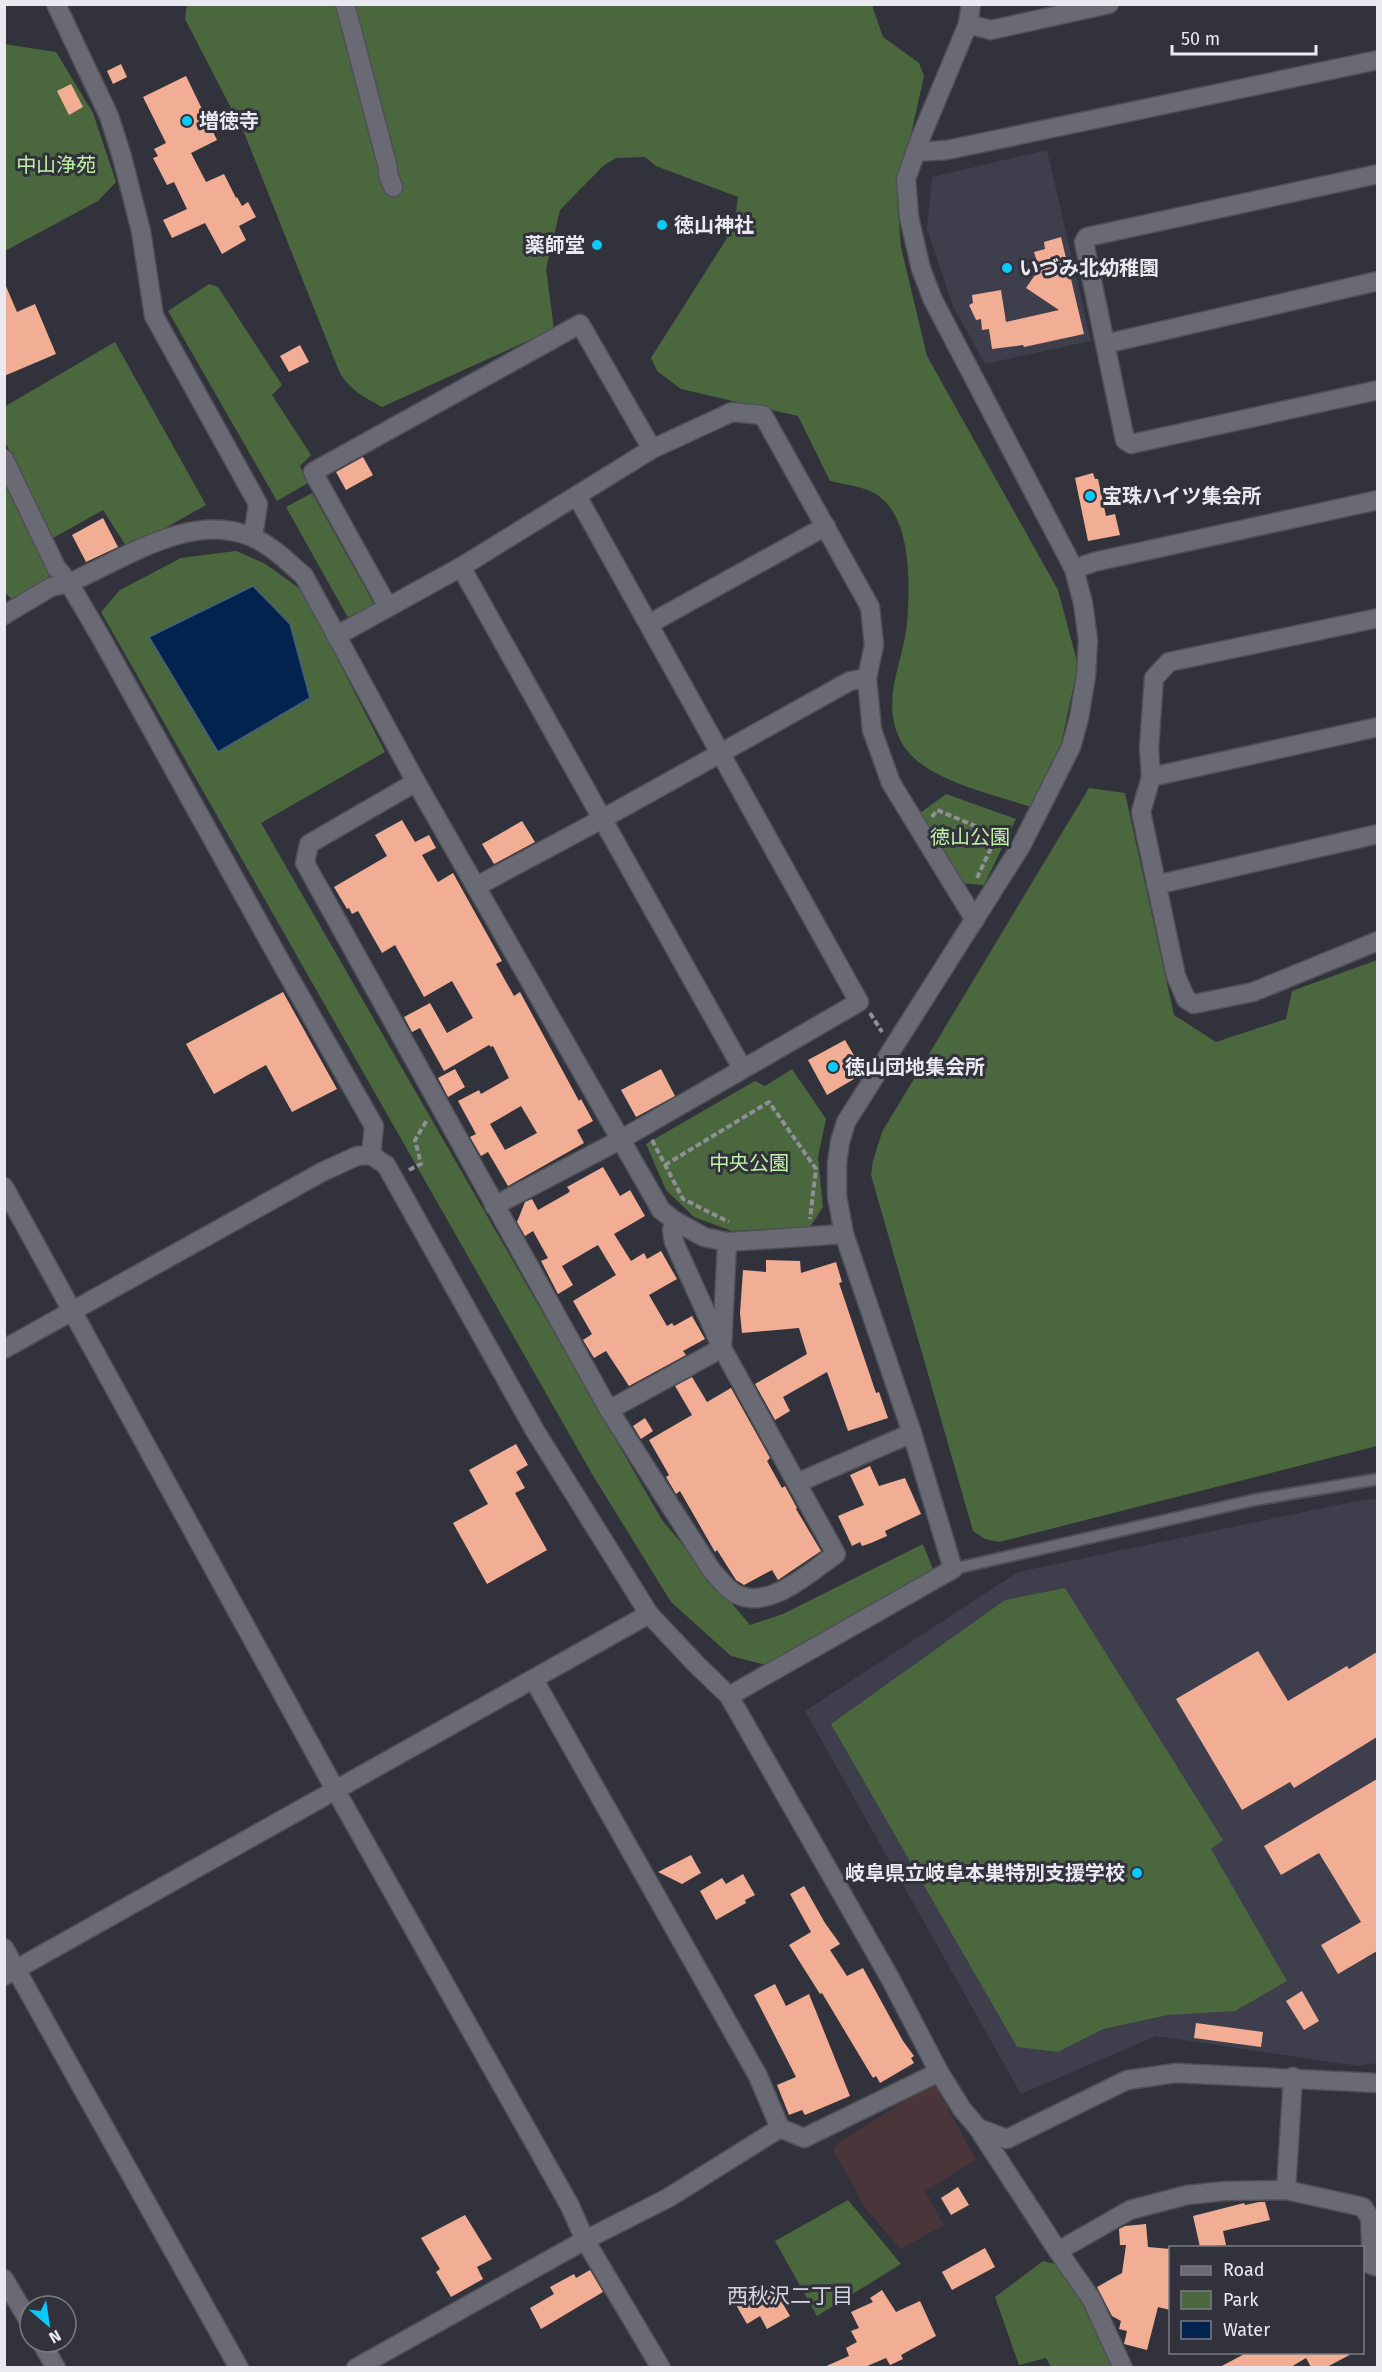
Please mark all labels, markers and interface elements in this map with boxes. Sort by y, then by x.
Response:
scale bar [1172,18,1316,56]
text: 50 m [1181,28,1220,50]
place label: 増徳寺 [199,109,259,133]
marker: 増徳寺 [180,114,194,128]
park label: 中山浄苑 [16,153,96,177]
place label: 徳山神社 [674,213,754,237]
marker: 徳山神社 [655,218,669,232]
place label: 薬師堂 [525,233,585,257]
marker: 薬師堂 [590,238,604,252]
place label: いづみ北幼稚園 [1019,256,1159,280]
marker: いづみ北幼稚園 [1000,261,1014,275]
place label: 宝珠ハイツ集会所 [1102,484,1262,508]
marker: 宝珠ハイツ集会所 [1083,489,1097,503]
park label: 徳山公園 [930,825,1010,849]
place label: 徳山団地集会所 [845,1055,985,1079]
marker: 徳山団地集会所 [826,1060,840,1074]
park label: 中央公園 [709,1151,789,1175]
place label: 岐阜県立岐阜本巣特別支援学校 [845,1861,1125,1885]
marker: 岐阜県立岐阜本巣特別支援学校 [1130,1866,1144,1880]
legend [1169,2246,1364,2354]
text: Road [1223,2259,1265,2281]
district label: 西秋沢二丁目 [727,2283,853,2309]
text: Park [1223,2289,1259,2311]
north arrow [18,2294,78,2354]
text: Water [1223,2319,1270,2341]
text: N [46,2326,64,2348]

